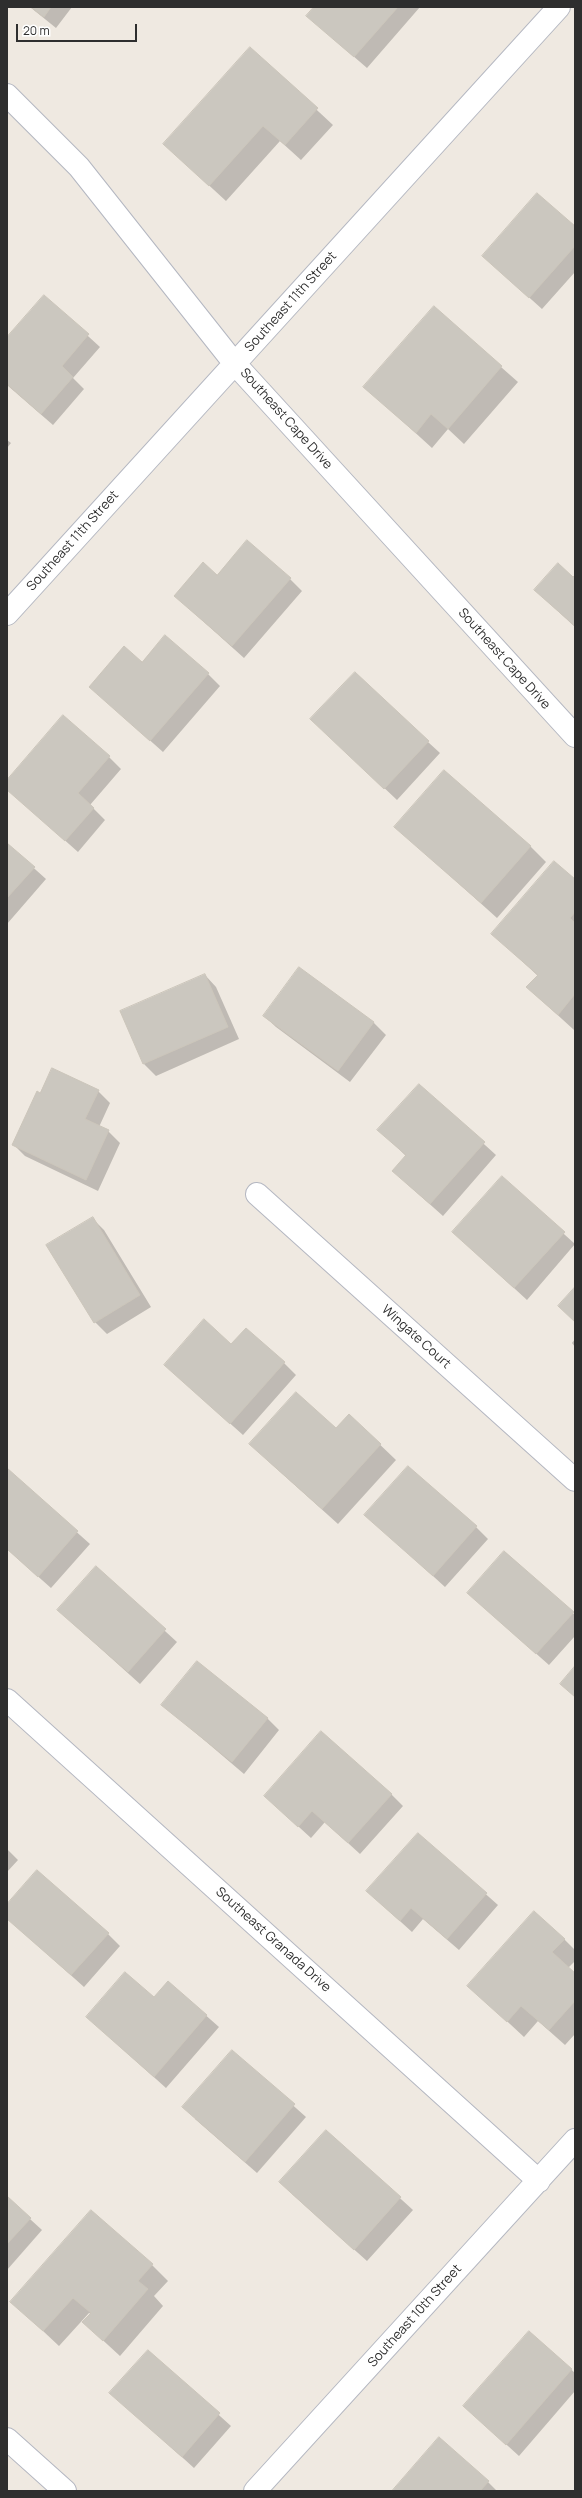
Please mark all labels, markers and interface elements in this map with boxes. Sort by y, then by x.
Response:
scale bar [18,16,139,42]
text: 20 m [23,22,50,39]
street label: Southeast 11th Street [242,249,340,355]
street label: Southeast Cape Drive [237,365,335,473]
street label: Southeast 11th Street [24,488,122,594]
street label: Southeast Cape Drive [455,605,553,713]
street label: Wingate Court [378,1302,454,1372]
street label: Southeast Granada Drive [212,1884,334,1996]
street label: Southeast 10th Street [365,2262,465,2370]

